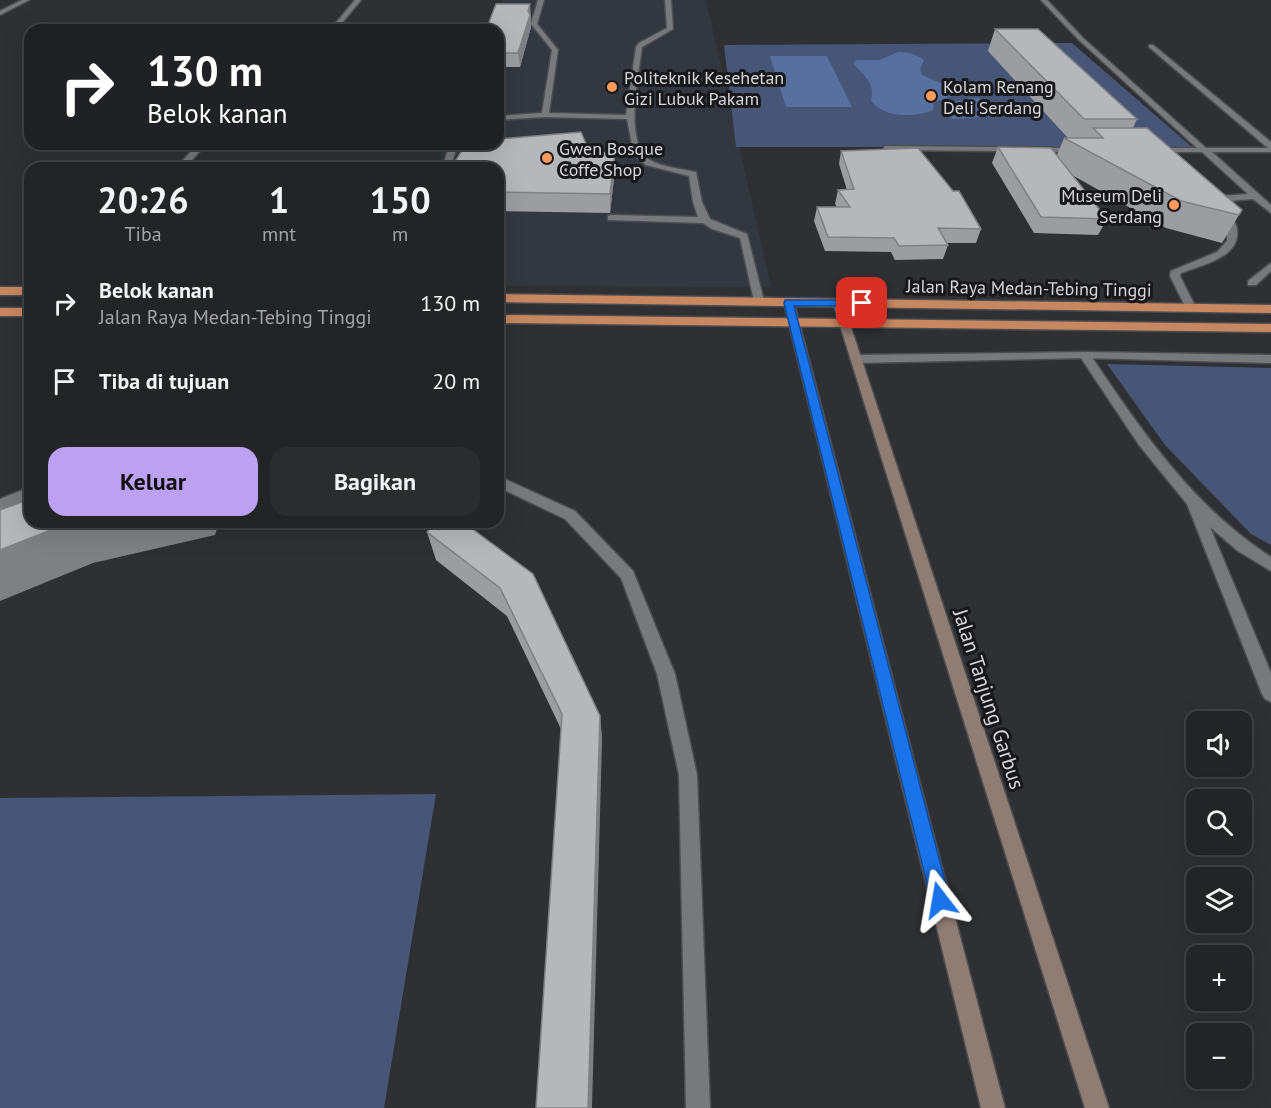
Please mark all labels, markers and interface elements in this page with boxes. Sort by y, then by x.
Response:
text: 130 m [147,43,263,98]
icon: right [48,48,126,126]
place label: Politeknik Kesehetan Gizi Lubuk Pakam [624,66,784,110]
place label: Kolam Renang Deli Serdang [943,75,1054,119]
marker: Politeknik Kesehetan Gizi Lubuk Pakam [605,80,619,94]
marker: Kolam Renang Deli Serdang [924,89,938,103]
text: Belok kanan [147,96,287,130]
place label: Gwen Bosque Coffe Shop [559,137,663,181]
marker: Gwen Bosque Coffe Shop [540,151,554,165]
text: 20:26 [97,176,189,223]
text: 1 [269,176,289,223]
text: 150 [369,176,431,223]
place label: Museum Deli Serdang [1061,184,1162,228]
marker: Museum Deli Serdang [1167,198,1181,212]
text: Tiba [124,221,162,247]
text: mnt [262,221,296,247]
text: m [392,221,408,247]
street label: Jalan Raya Medan-Tebing Tinggi [905,274,1152,302]
text: Belok kanan [99,276,214,304]
pin [836,277,887,328]
icon: arrive [845,286,878,319]
icon: right [48,287,81,320]
text: 130 m [420,289,480,317]
text: Jalan Raya Medan-Tebing Tinggi [99,304,372,330]
icon: arrive [48,365,81,398]
text: Tiba di tujuan [99,367,229,395]
text: 20 m [432,367,480,395]
button: Keluar [48,447,258,516]
button: Bagikan [270,447,480,516]
street label: Jalan Tanjung Garbus [947,604,1031,793]
map controls [1186,711,1252,1089]
button: sound [1186,711,1252,777]
button: search [1186,789,1252,855]
button: layers [1186,867,1252,933]
position arrow [908,868,972,932]
button: + [1186,945,1252,1011]
button: − [1186,1023,1252,1089]

